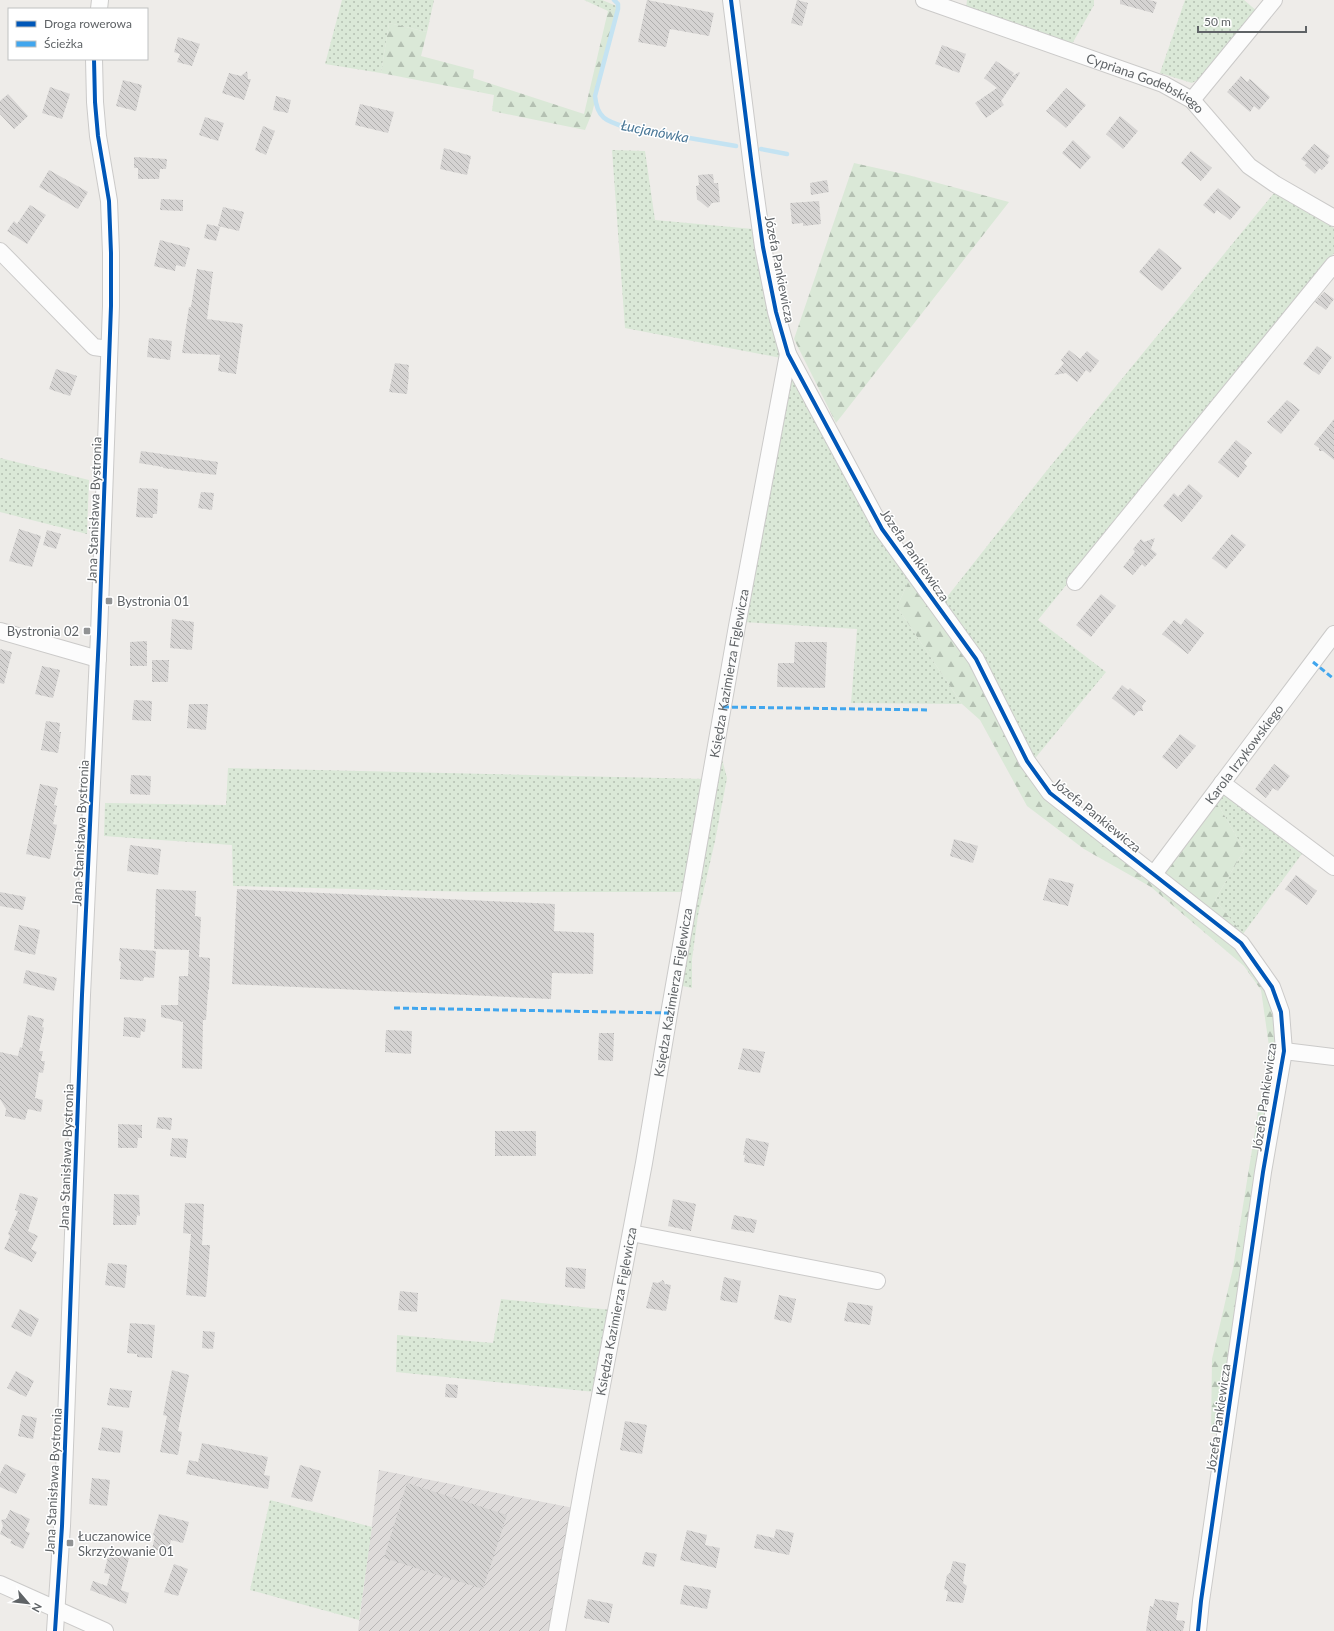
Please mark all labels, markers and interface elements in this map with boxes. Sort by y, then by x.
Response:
legend [8,8,148,60]
scale bar [1198,8,1306,34]
text: 50 m [1204,14,1231,29]
text: Droga rowerowa [44,16,132,31]
text: Ścieżka [44,36,83,51]
street label: Cypriana Godebskiego [1084,50,1208,116]
water label: Łucjanówka [620,116,690,146]
street label: Józefa Pankiewicza [762,214,798,324]
street label: Jana Stanisława Bystronia [83,436,105,584]
street label: Józefa Pankiewicza [877,506,953,604]
street label: Księdza Kazimierza Figlewicza [706,587,752,759]
place label: Bystronia 01 [117,593,189,609]
marker: Bystronia 01 [104,596,114,606]
place label: Bystronia 02 [7,623,79,639]
marker: Bystronia 02 [82,626,92,636]
street label: Karola Irzykowskiego [1201,701,1287,807]
street label: Jana Stanisława Bystronia [68,759,92,907]
street label: Józefa Pankiewicza [1050,774,1144,856]
street label: Księdza Kazimierza Figlewicza [651,907,695,1078]
street label: Józefa Pankiewicza [1248,1042,1280,1152]
street label: Jana Stanisława Bystronia [55,1083,77,1231]
street label: Księdza Kazimierza Figlewicza [592,1226,640,1397]
street label: Józefa Pankiewicza [1202,1363,1234,1473]
street label: Jana Stanisława Bystronia [41,1407,65,1555]
place label: Łuczanowice Skrzyżowanie 01 [78,1528,174,1559]
marker: Łuczanowice Skrzyżowanie 01 [65,1538,75,1548]
north arrow [8,1583,48,1623]
text: N [30,1601,45,1615]

